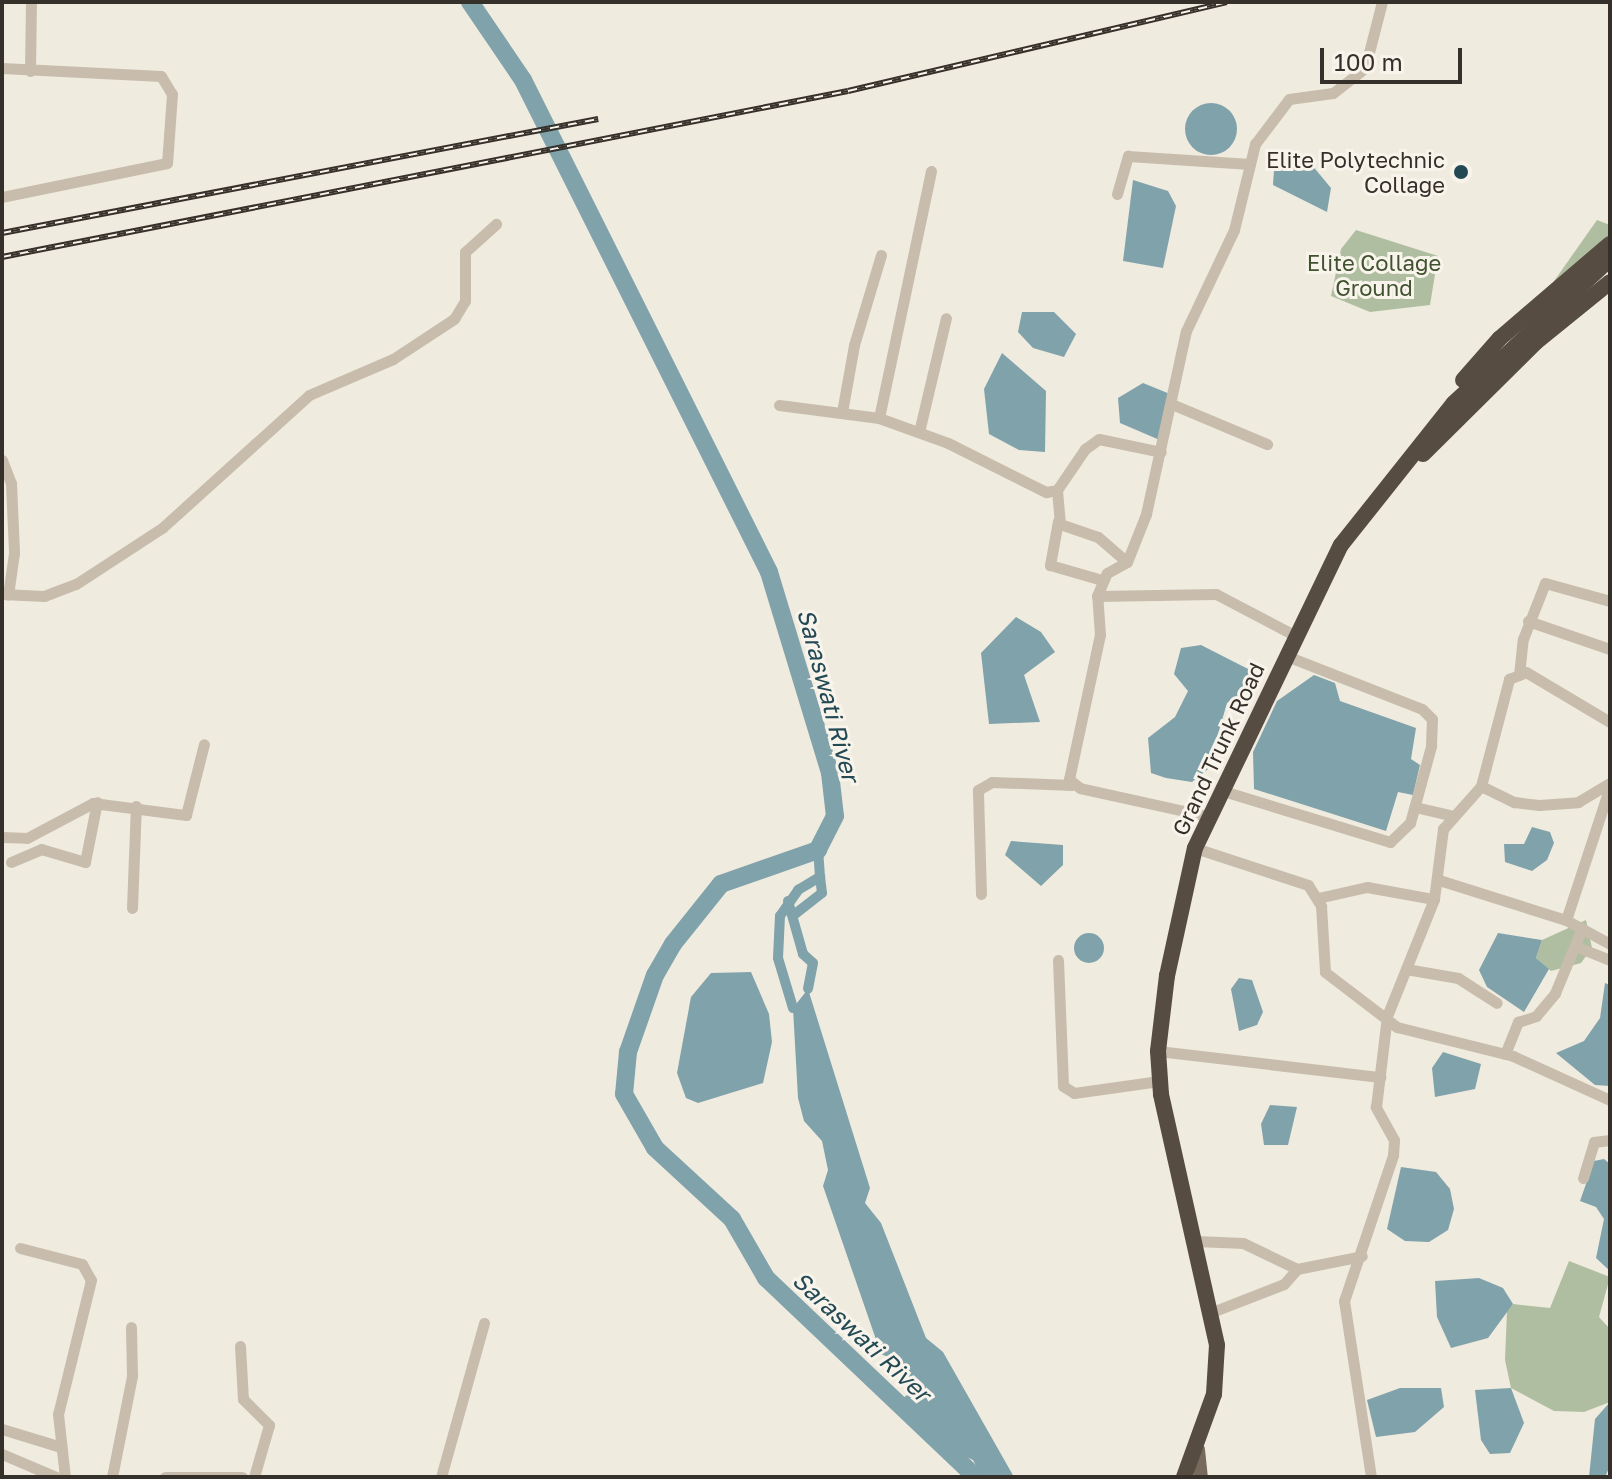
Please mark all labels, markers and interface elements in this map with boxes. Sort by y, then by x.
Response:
scale bar [1324,32,1466,82]
text: 100 m [1334,47,1403,76]
place label: Elite Polytechnic Collage [1266,146,1445,198]
marker: Elite Polytechnic Collage [1452,163,1470,181]
park label: Elite Collage Ground [1307,249,1441,300]
water label: Saraswati River [792,605,866,785]
street label: Grand Trunk Road [1166,658,1270,840]
water label: Saraswati River [787,1265,937,1407]

